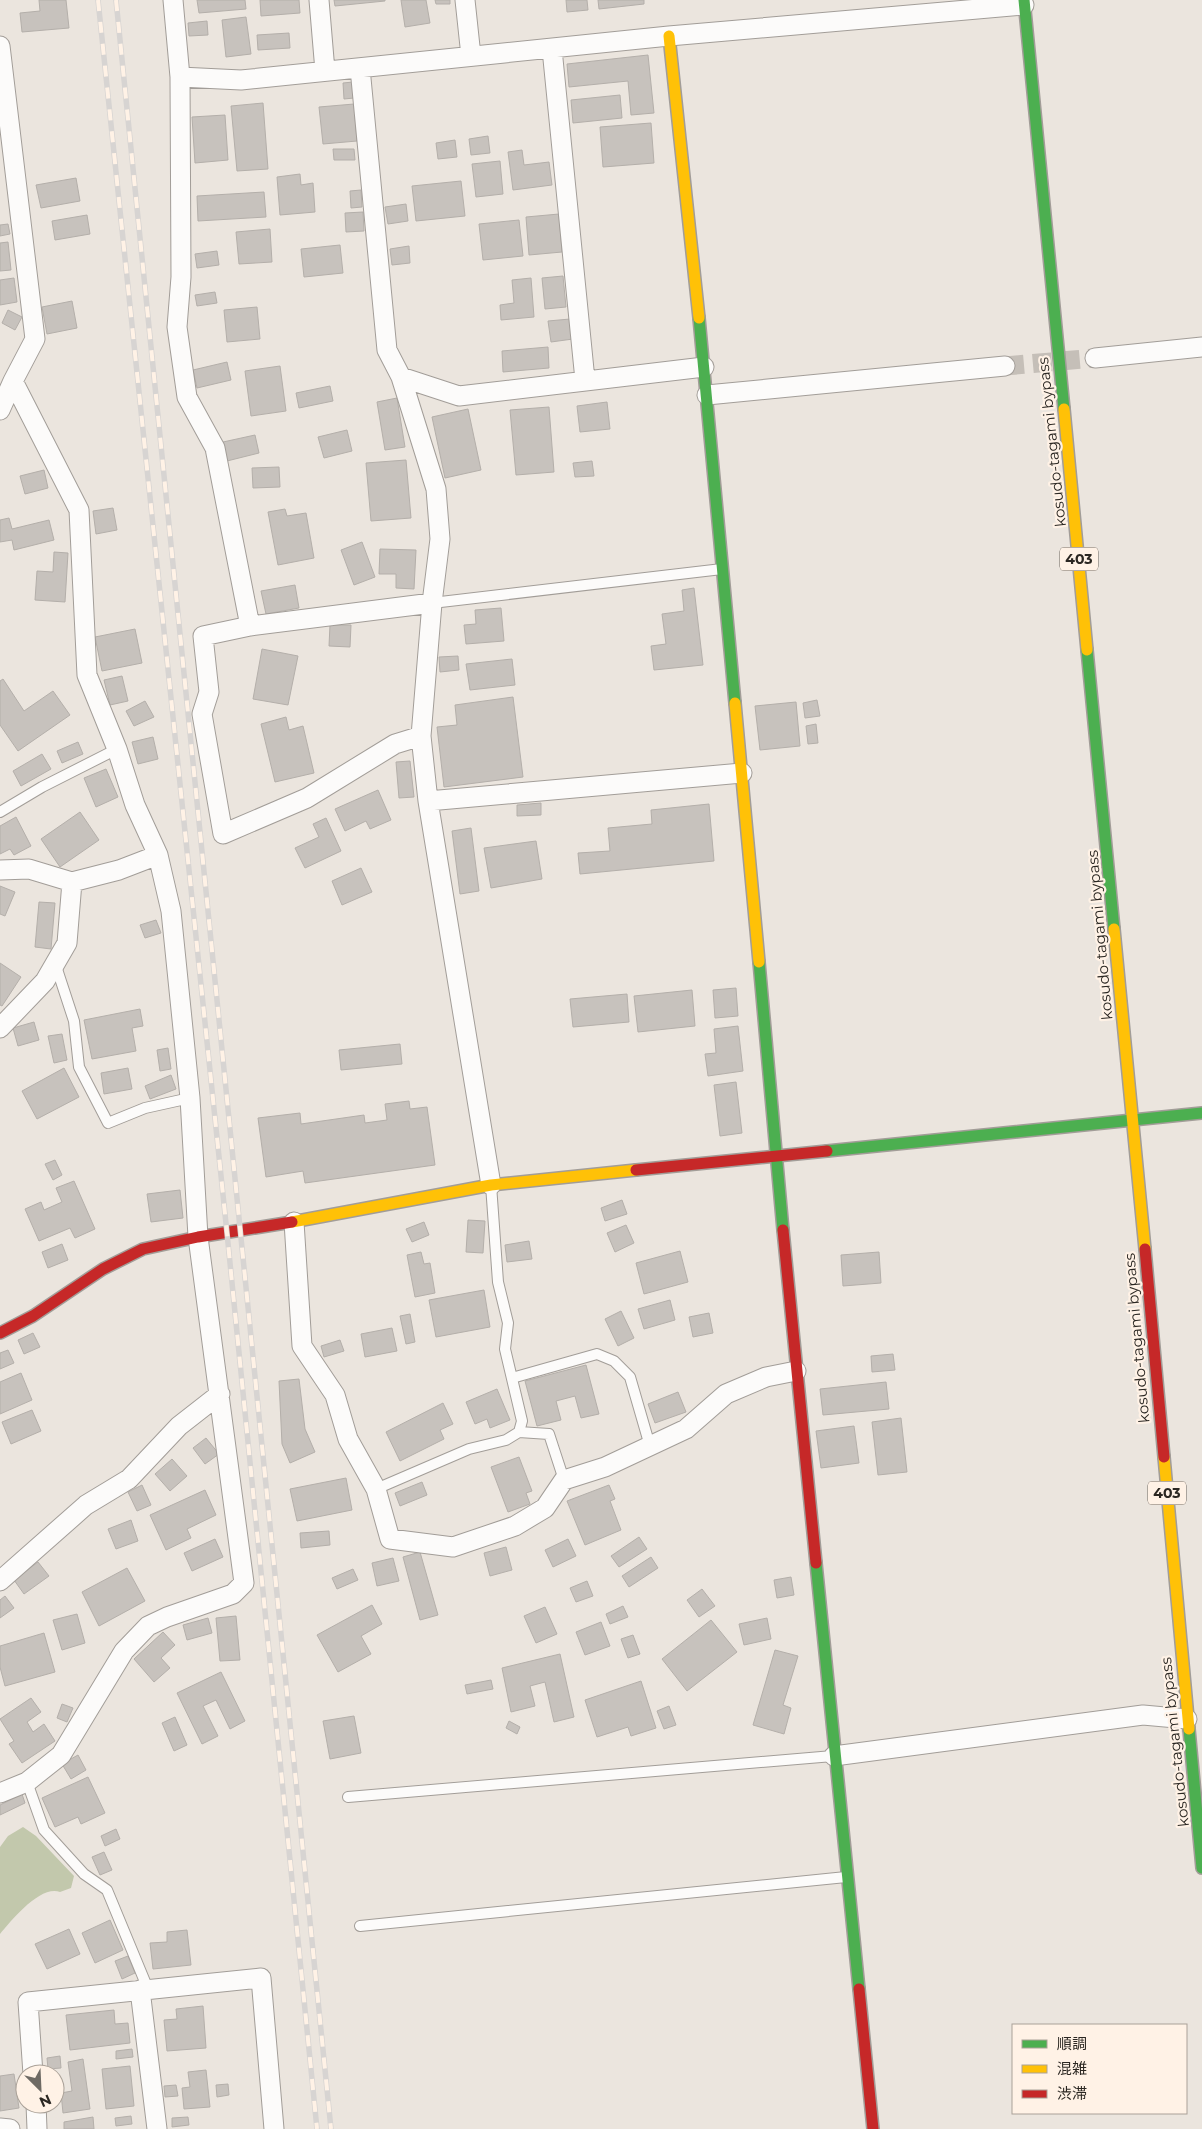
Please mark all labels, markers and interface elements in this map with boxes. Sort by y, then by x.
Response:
street label: kosudo-tagami bypass [1033,356,1070,528]
road number: 403 [1060,548,1098,570]
street label: kosudo-tagami bypass [1083,849,1116,1021]
street label: kosudo-tagami bypass [1120,1252,1153,1424]
road number: 403 [1148,1482,1186,1505]
street label: kosudo-tagami bypass [1156,1656,1193,1828]
legend [1012,2024,1187,2114]
text: 順調 [1057,2034,1087,2053]
text: 混雑 [1057,2059,1087,2078]
north arrow [15,2064,65,2114]
text: 渋滞 [1057,2084,1087,2103]
text: N [36,2090,54,2111]

